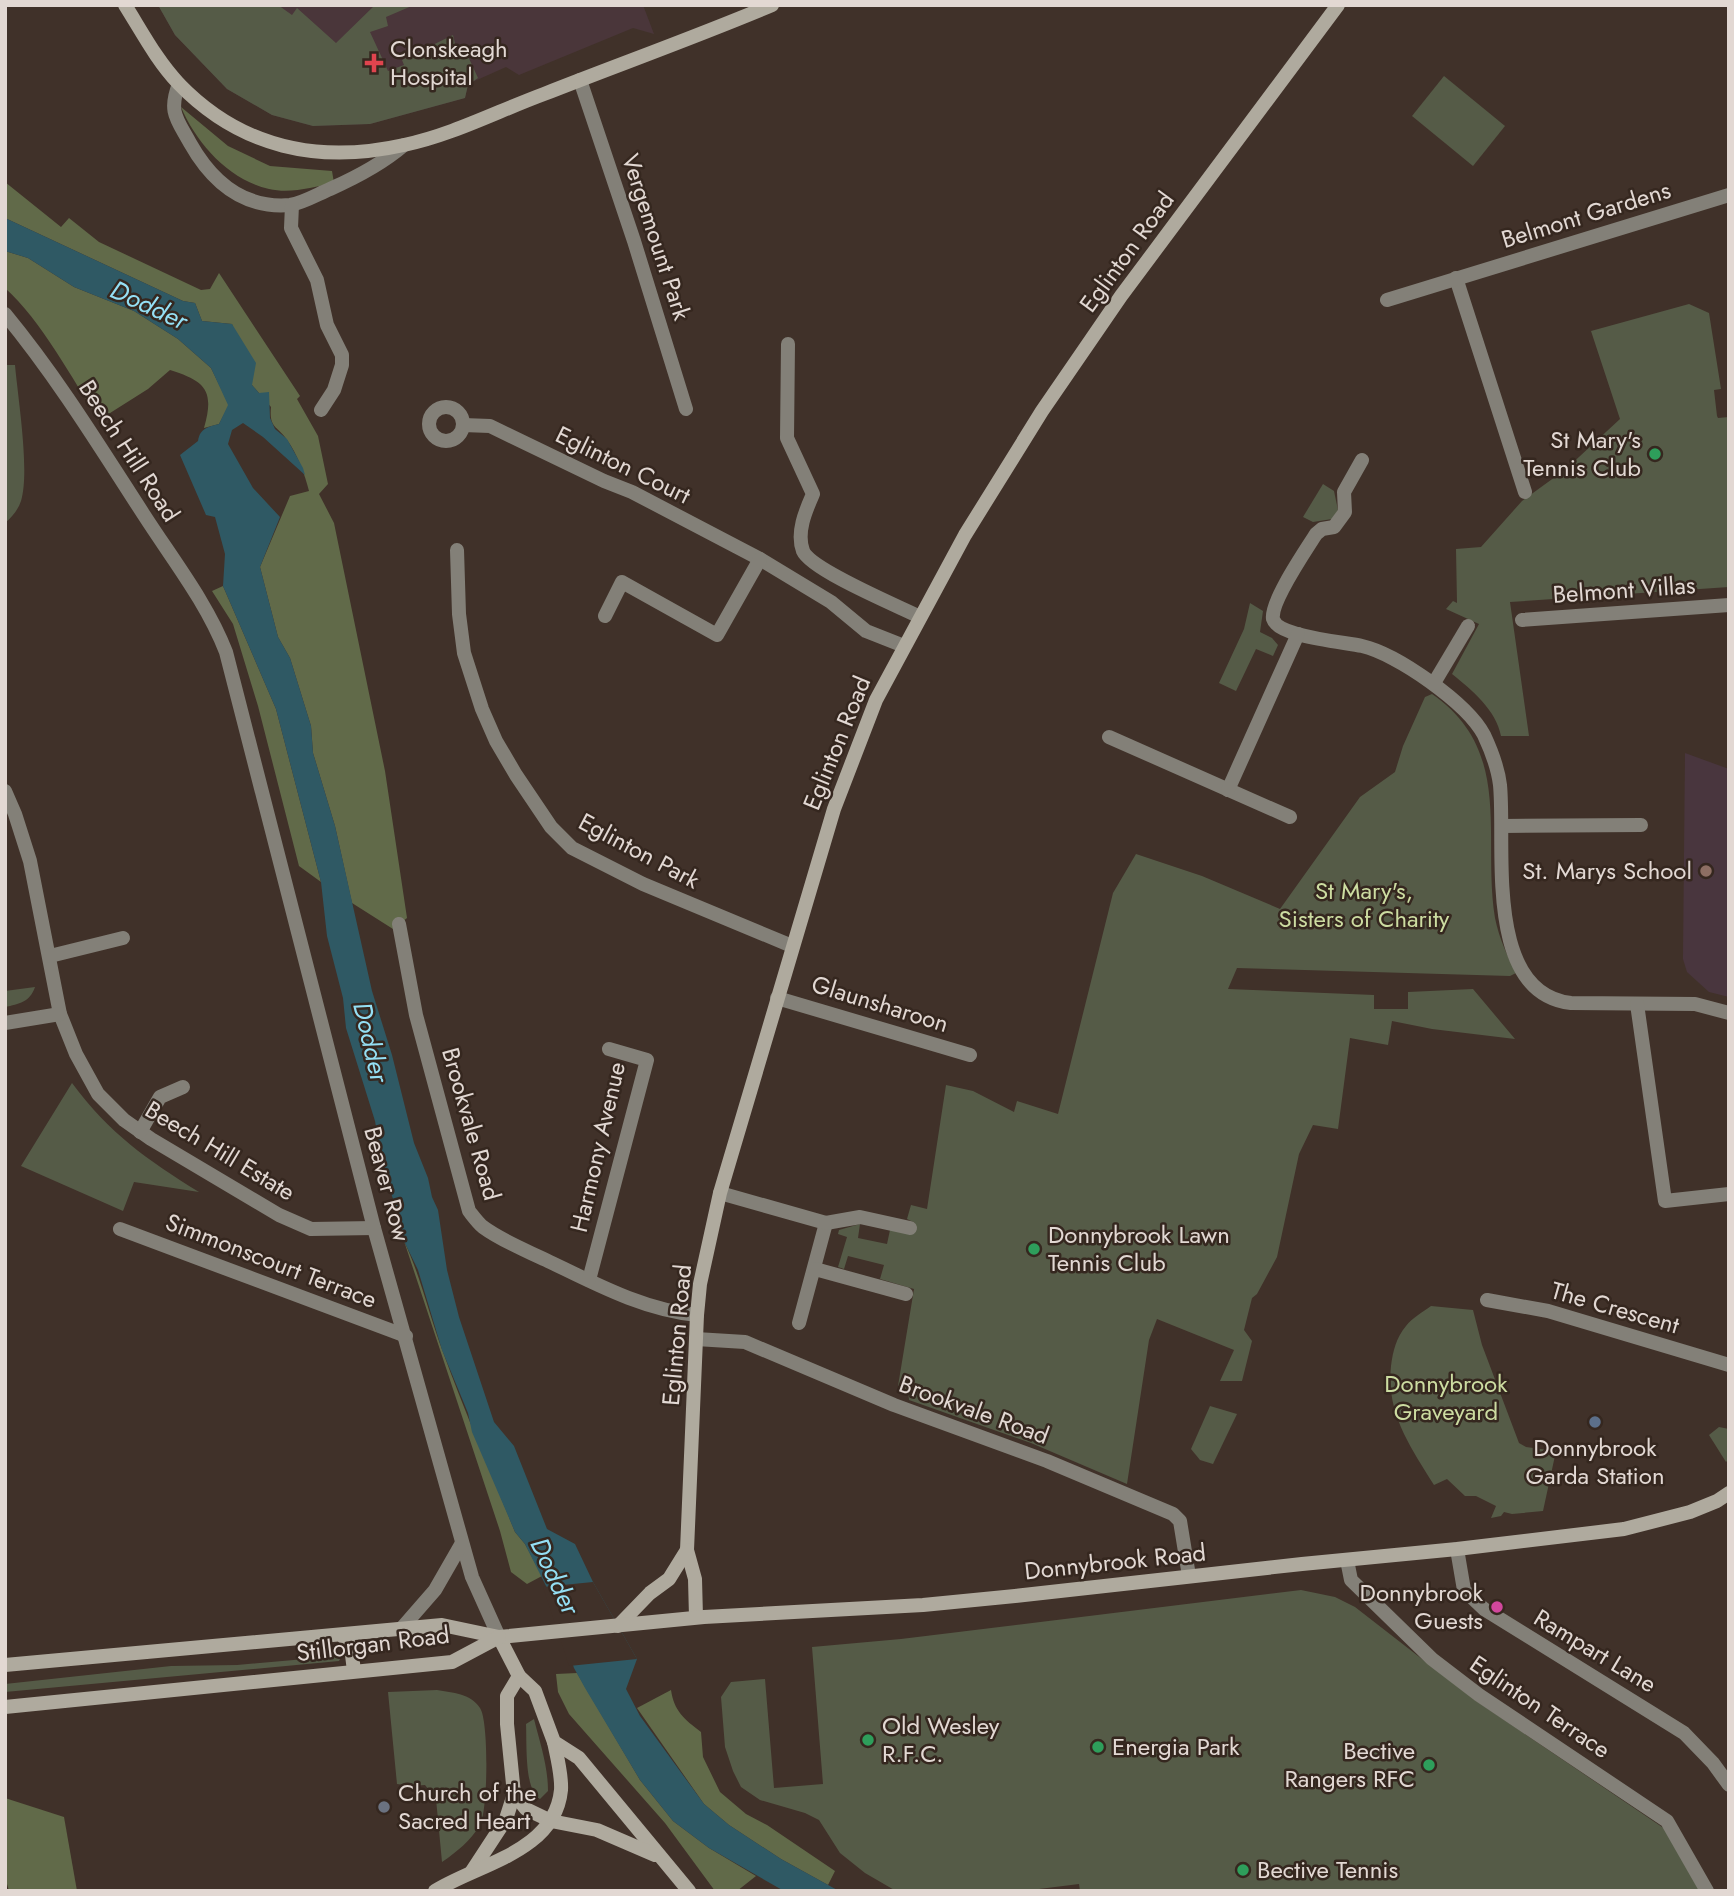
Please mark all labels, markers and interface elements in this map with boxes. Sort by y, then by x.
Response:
place label: Clonskeagh Hospital [390,31,508,94]
marker: Clonskeagh Hospital [364,53,384,73]
street label: Vergemount Park [613,149,700,325]
street label: Belmont Gardens [1497,172,1675,257]
street label: Eglinton Road [1071,184,1182,319]
water label: Dodder [104,271,195,340]
street label: Beech Hill Road [70,373,188,529]
street label: Eglinton Court [550,417,697,512]
place label: St Mary's Tennis Club [1523,422,1641,485]
marker: St Mary's Tennis Club [1647,446,1663,462]
street label: Belmont Villas [1551,567,1697,612]
street label: Eglinton Road [794,671,879,815]
street label: Eglinton Park [572,804,706,897]
place label: St. Marys School [1522,853,1692,888]
marker: St. Marys School [1698,863,1714,879]
park label: St Mary's, Sisters of Charity [1279,873,1450,936]
street label: Glaunsharoon [807,966,953,1041]
water label: Dodder [343,998,399,1087]
street label: Brookvale Road [433,1043,510,1204]
street label: Harmony Avenue [561,1058,634,1235]
street label: Beech Hill Estate [139,1092,302,1209]
street label: Beaver Row [355,1123,420,1246]
street label: Simmonscourt Terrace [161,1204,382,1317]
place label: Donnybrook Lawn Tennis Club [1048,1217,1230,1280]
marker: Donnybrook Lawn Tennis Club [1026,1241,1042,1257]
street label: Eglinton Road [653,1263,700,1407]
street label: The Crescent [1547,1273,1684,1343]
street label: Brookvale Road [894,1366,1054,1453]
park label: Donnybrook Graveyard [1384,1366,1508,1429]
marker: Donnybrook Garda Station [1587,1414,1603,1430]
place label: Donnybrook Garda Station [1526,1430,1664,1493]
water label: Dodder [521,1531,590,1622]
street label: Donnybrook Road [1022,1535,1207,1588]
place label: Donnybrook Guests [1360,1575,1483,1638]
marker: Donnybrook Guests [1489,1599,1505,1615]
street label: Rampart Lane [1527,1600,1663,1701]
street label: Stillorgan Road [294,1617,451,1670]
street label: Eglinton Terrace [1463,1647,1618,1767]
place label: Old Wesley R.F.C. [882,1708,1000,1771]
place label: Energia Park [1112,1729,1240,1764]
marker: Old Wesley R.F.C. [860,1732,876,1748]
place label: Bective Rangers RFC [1284,1733,1415,1796]
marker: Energia Park [1090,1739,1106,1755]
marker: Bective Rangers RFC [1421,1757,1437,1773]
place label: Church of the Sacred Heart [398,1775,537,1838]
marker: Church of the Sacred Heart [376,1799,392,1815]
place label: Bective Tennis [1257,1852,1398,1887]
marker: Bective Tennis [1235,1862,1251,1878]

